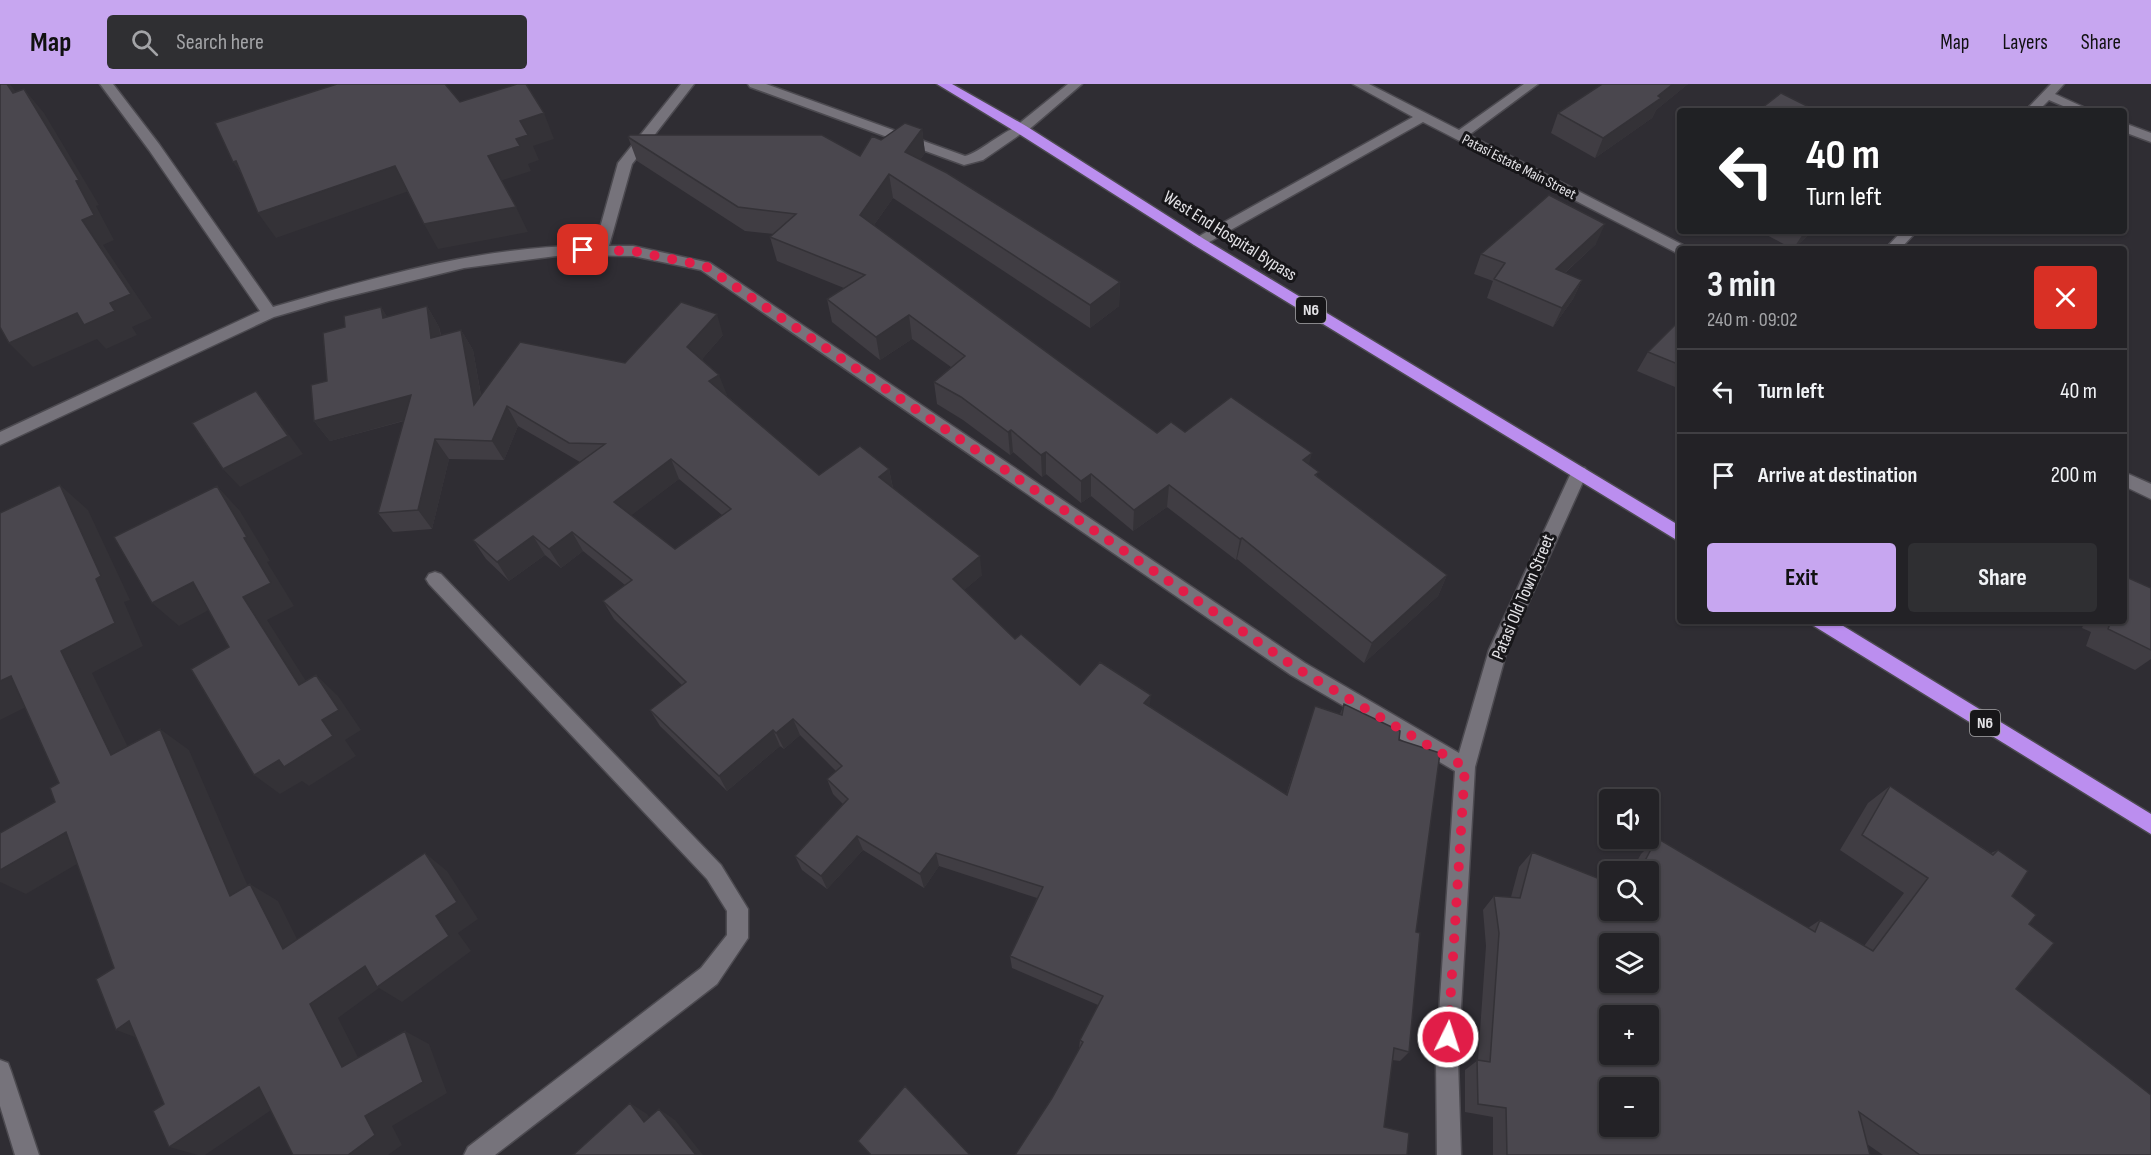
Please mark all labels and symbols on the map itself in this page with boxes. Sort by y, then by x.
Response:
street label: Patasi Estate Main Street [1459,130,1580,204]
street label: West End Hospital Bypass [1159,186,1301,286]
pin [557,224,608,275]
road number: N6 [1296,297,1326,323]
street label: Patasi Old Town Street [1487,531,1559,663]
road number: N6 [1970,710,2000,736]
position arrow [1416,1005,1480,1069]

